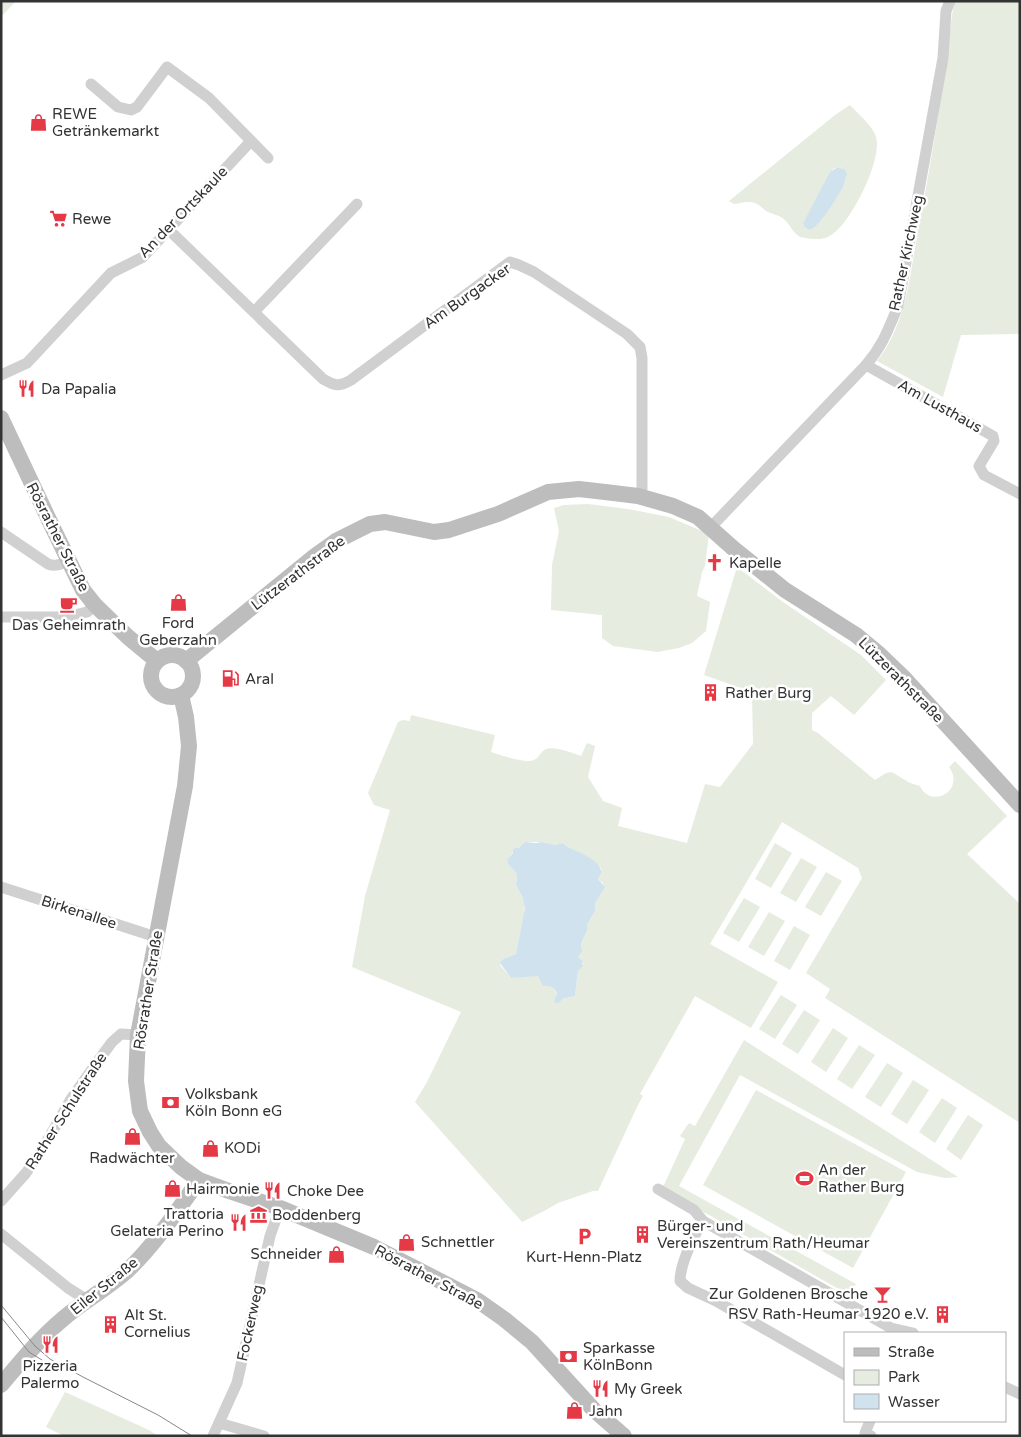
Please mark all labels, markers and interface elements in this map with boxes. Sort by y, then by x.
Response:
place label: REWE Getränkemarkt [52,105,160,140]
shop icon: REWE Getränkemarkt [28,113,48,133]
street label: An der Ortskaule [135,163,231,261]
street label: Rather Kirchweg [885,193,927,313]
supermarket icon: Rewe [48,209,68,229]
place label: Rewe [72,210,111,228]
street label: Am Burgacker [420,259,514,333]
street label: Am Lusthaus [895,376,985,436]
restaurant icon: Da Papalia [17,379,37,399]
place label: Da Papalia [41,380,116,398]
street label: Rösrather Straße [23,479,93,595]
street label: Lützerathstraße [247,532,349,614]
church icon: Kapelle [705,553,725,573]
place label: Kapelle [729,554,781,572]
shop icon: Ford Geberzahn [168,592,188,612]
cafe icon: Das Geheimrath [59,594,79,614]
place label: Ford Geberzahn [139,614,217,649]
place label: Das Geheimrath [12,616,126,634]
street label: Lützerathstraße [855,634,947,726]
fuel station icon: Aral [221,669,241,689]
place label: Aral [245,670,274,688]
building icon: Rather Burg [701,683,721,703]
place label: Rather Burg [725,684,811,702]
street label: Birkenallee [39,891,119,933]
street label: Rösrather Straße [130,929,166,1051]
street label: Rather Schulstraße [21,1049,111,1173]
place label: Volksbank Köln Bonn eG [185,1085,282,1120]
bank icon: Volksbank Köln Bonn eG [161,1093,181,1113]
shop icon: Radwächter [122,1127,142,1147]
shop icon: KODi [200,1138,220,1158]
place label: KODi [224,1139,261,1157]
place label: Radwächter [89,1149,175,1167]
place label: An der Rather Burg [818,1161,904,1196]
sports icon: An der Rather Burg [794,1169,814,1189]
shop icon: Hairmonie [162,1179,182,1199]
place label: Hairmonie [186,1180,260,1198]
restaurant icon: Choke Dee [263,1181,283,1201]
place label: Choke Dee [287,1182,364,1200]
place label: Trattoria Gelateria Perino [110,1205,224,1240]
museum icon: Boddenberg [248,1205,268,1225]
place label: Boddenberg [272,1206,361,1224]
restaurant icon: Trattoria Gelateria Perino [228,1213,248,1233]
place label: Bürger- und Vereinszentrum Rath/Heumar [657,1217,870,1252]
building icon: Bürger- und Vereinszentrum Rath/Heumar [633,1225,653,1245]
parking icon: Kurt-Henn-Platz [574,1226,594,1246]
shop icon: Schnettler [397,1232,417,1252]
place label: Schnettler [421,1233,495,1251]
street label: Rösrather Straße [372,1241,486,1313]
shop icon: Schneider [326,1244,346,1264]
place label: Schneider [251,1245,322,1263]
place label: Kurt-Henn-Platz [526,1248,642,1266]
street label: Eiler Straße [67,1253,141,1319]
street label: Fockerweg [233,1283,267,1363]
bar icon: Zur Goldenen Brosche [872,1284,892,1304]
place label: Zur Goldenen Brosche [709,1285,868,1303]
building icon: RSV Rath-Heumar 1920 e.V. [933,1304,953,1324]
place label: RSV Rath-Heumar 1920 e.V. [728,1305,929,1323]
place label: Alt St. Cornelius [124,1306,190,1341]
building icon: Alt St. Cornelius [100,1314,120,1334]
legend [844,1332,1006,1422]
restaurant icon: Pizzeria Palermo [40,1335,60,1355]
place label: Sparkasse KölnBonn [583,1339,655,1374]
text: Straße [888,1343,934,1361]
bank icon: Sparkasse KölnBonn [559,1347,579,1367]
place label: Pizzeria Palermo [21,1357,79,1392]
text: Park [888,1368,920,1386]
restaurant icon: My Greek [590,1379,610,1399]
place label: My Greek [614,1380,682,1398]
text: Wasser [888,1393,940,1411]
shop icon: Jahn [565,1401,585,1421]
place label: Jahn [589,1402,623,1420]

